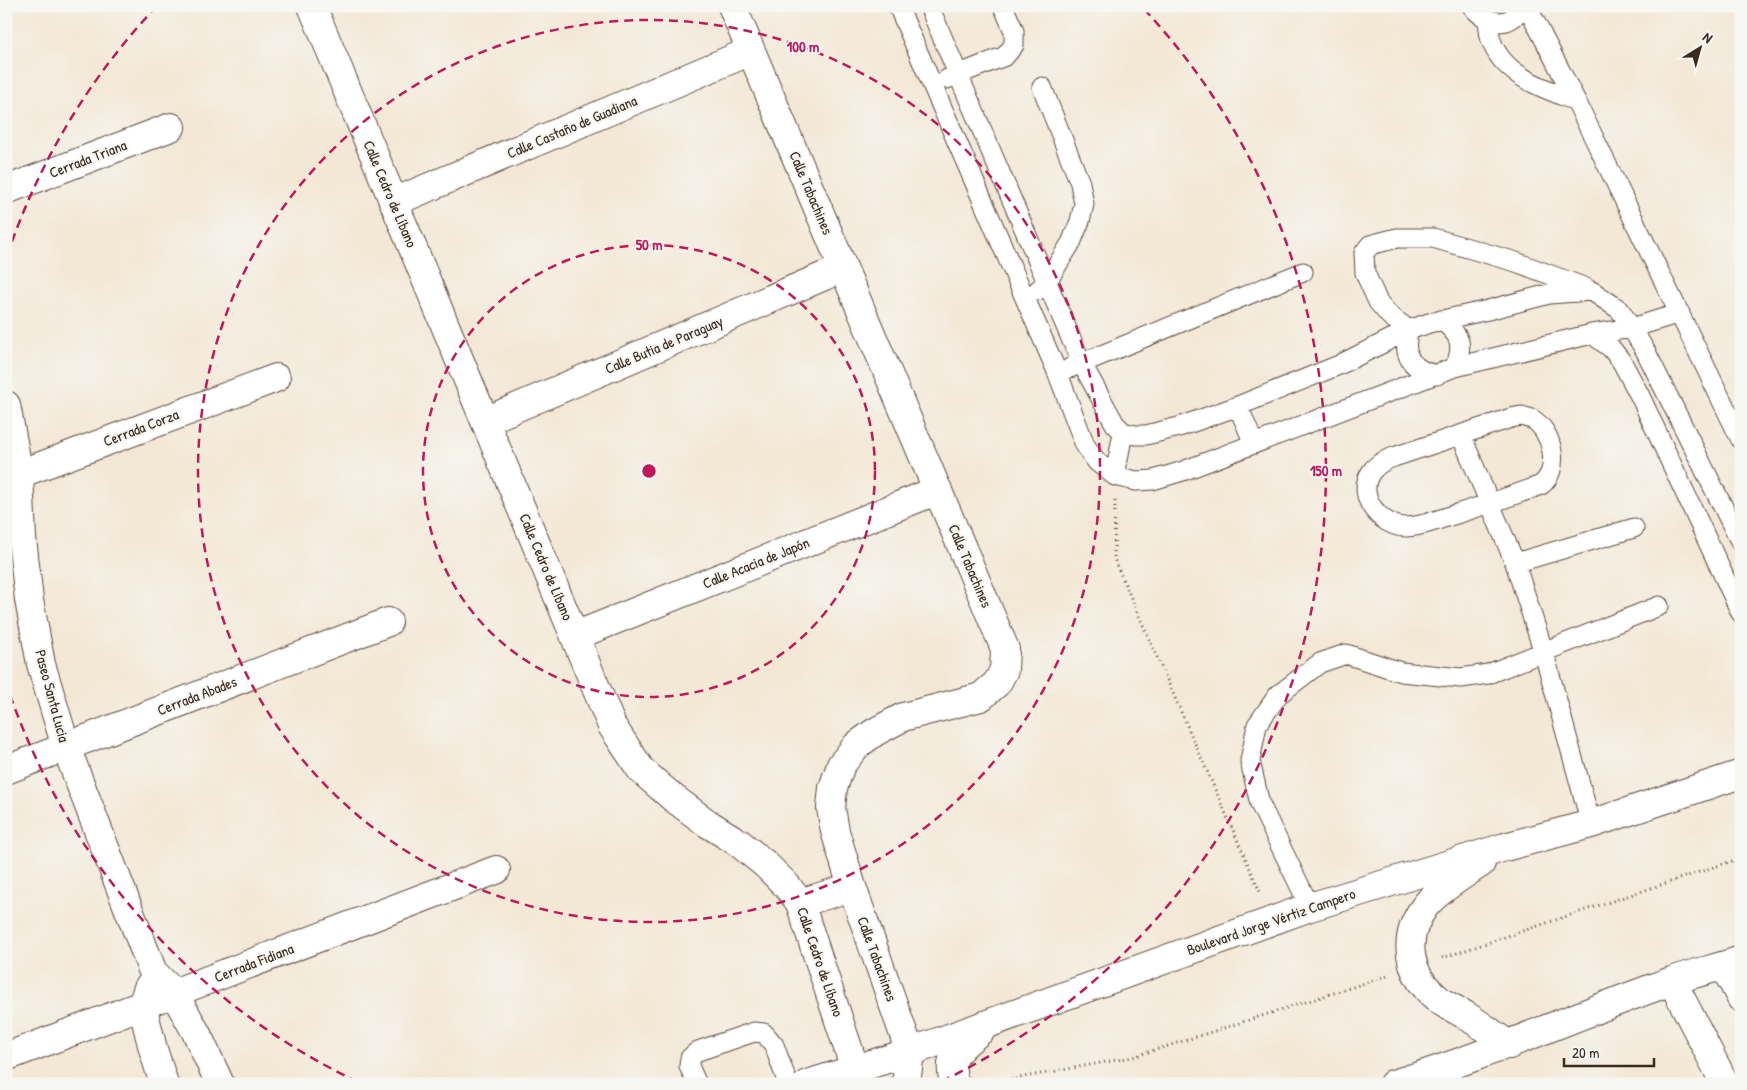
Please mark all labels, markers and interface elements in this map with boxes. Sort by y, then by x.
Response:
north arrow [1674,22,1724,72]
text: N [1699,27,1717,47]
text: 100 m [787,36,819,57]
street label: Calle Castaño de Guadiana [504,90,640,163]
street label: Cerrada Triana [46,134,130,183]
street label: Calle Cedro de Líbano [358,137,422,251]
street label: Calle Tabachines [784,148,839,238]
text: 50 m [636,234,662,255]
street label: Calle Butia de Paraguay [602,310,726,379]
street label: Cerrada Corza [100,404,182,452]
text: 150 m [1310,460,1342,481]
centre of rings [640,462,658,480]
street label: Calle Cedro de Líbano [514,510,578,624]
street label: Calle Tabachines [943,521,998,611]
street label: Calle Acacia de Japón [699,531,813,594]
street label: Paseo Santa Lucia [30,647,75,745]
street label: Cerrada Abades [154,671,240,720]
street label: Boulevard Jorge Vértiz Campero [1184,883,1358,960]
street label: Calle Cedro de Líbano [792,904,849,1019]
street label: Calle Tabachines [852,913,903,1004]
street label: Cerrada Fidiana [211,938,297,987]
scale bar [1564,1035,1654,1067]
text: 20 m [1572,1042,1599,1063]

